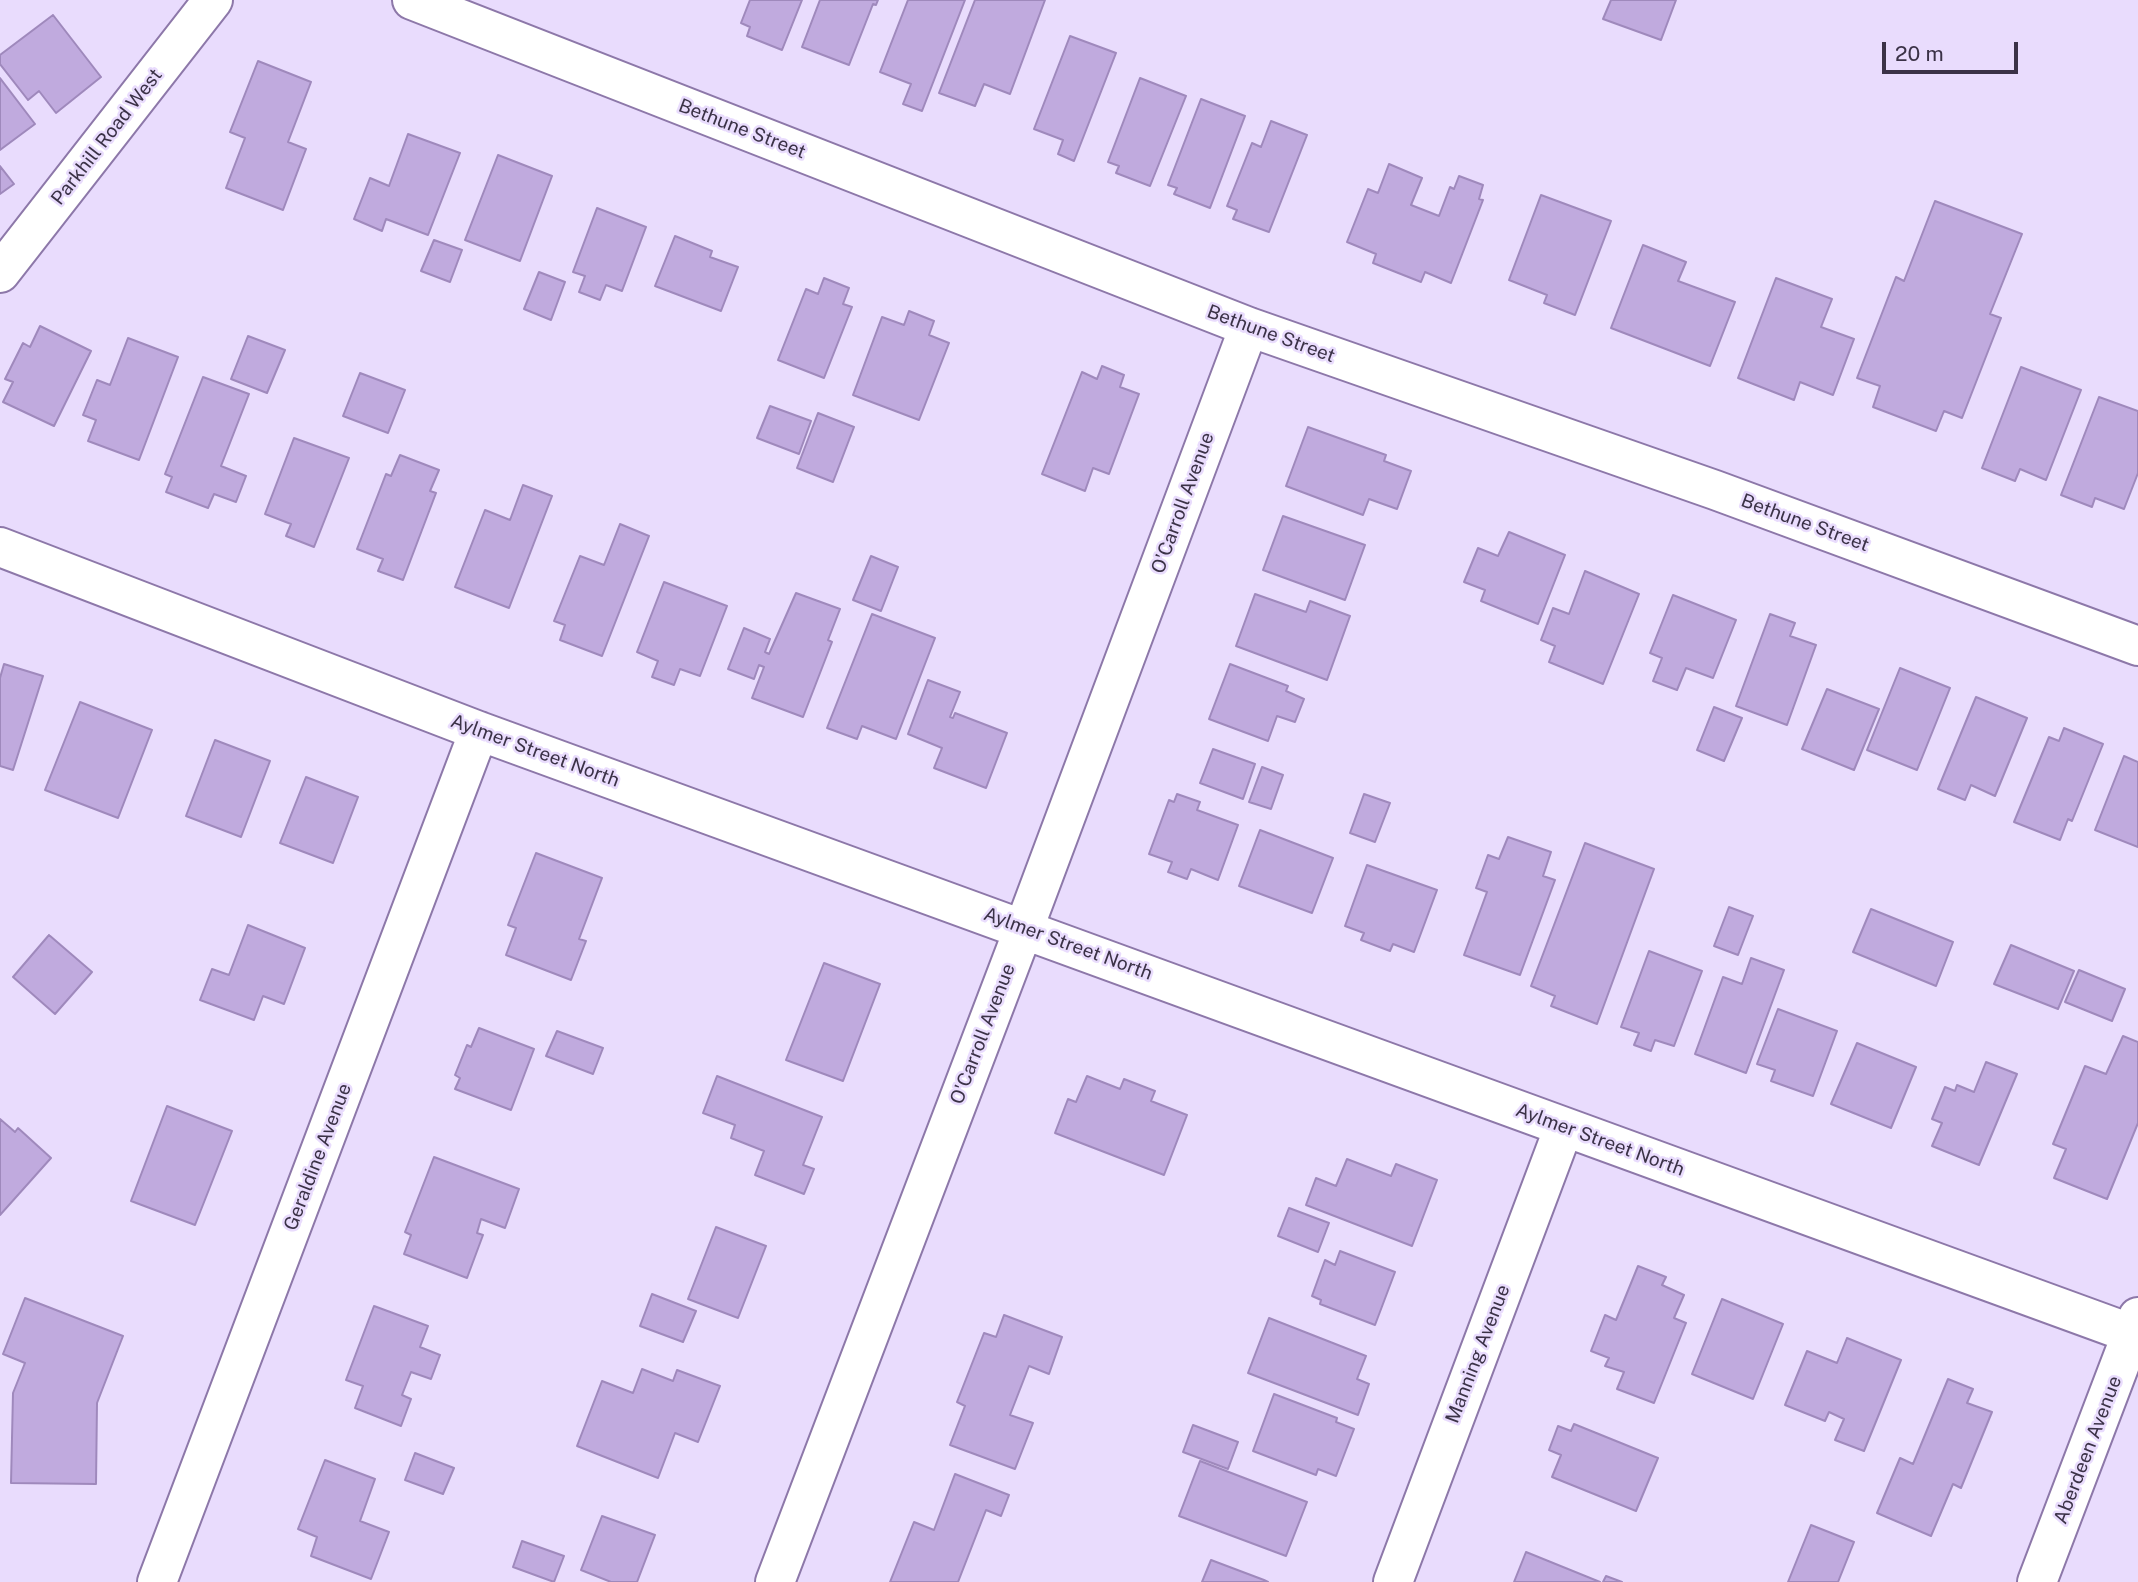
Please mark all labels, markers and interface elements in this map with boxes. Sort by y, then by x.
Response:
scale bar [1886,28,2022,72]
text: 20 m [1895,41,1944,66]
street label: Parkhill Road West [47,64,167,210]
street label: Bethune Street [675,94,809,164]
street label: Bethune Street [1204,300,1338,368]
street label: O'Carroll Avenue [1147,429,1219,577]
street label: Bethune Street [1738,489,1872,557]
street label: Aylmer Street North [447,710,623,792]
street label: Aylmer Street North [980,903,1156,985]
street label: O'Carroll Avenue [946,961,1020,1107]
street label: Geraldine Avenue [280,1080,356,1234]
street label: Aylmer Street North [1512,1099,1688,1181]
street label: Manning Avenue [1441,1281,1515,1427]
street label: Aberdeen Avenue [2049,1373,2127,1527]

